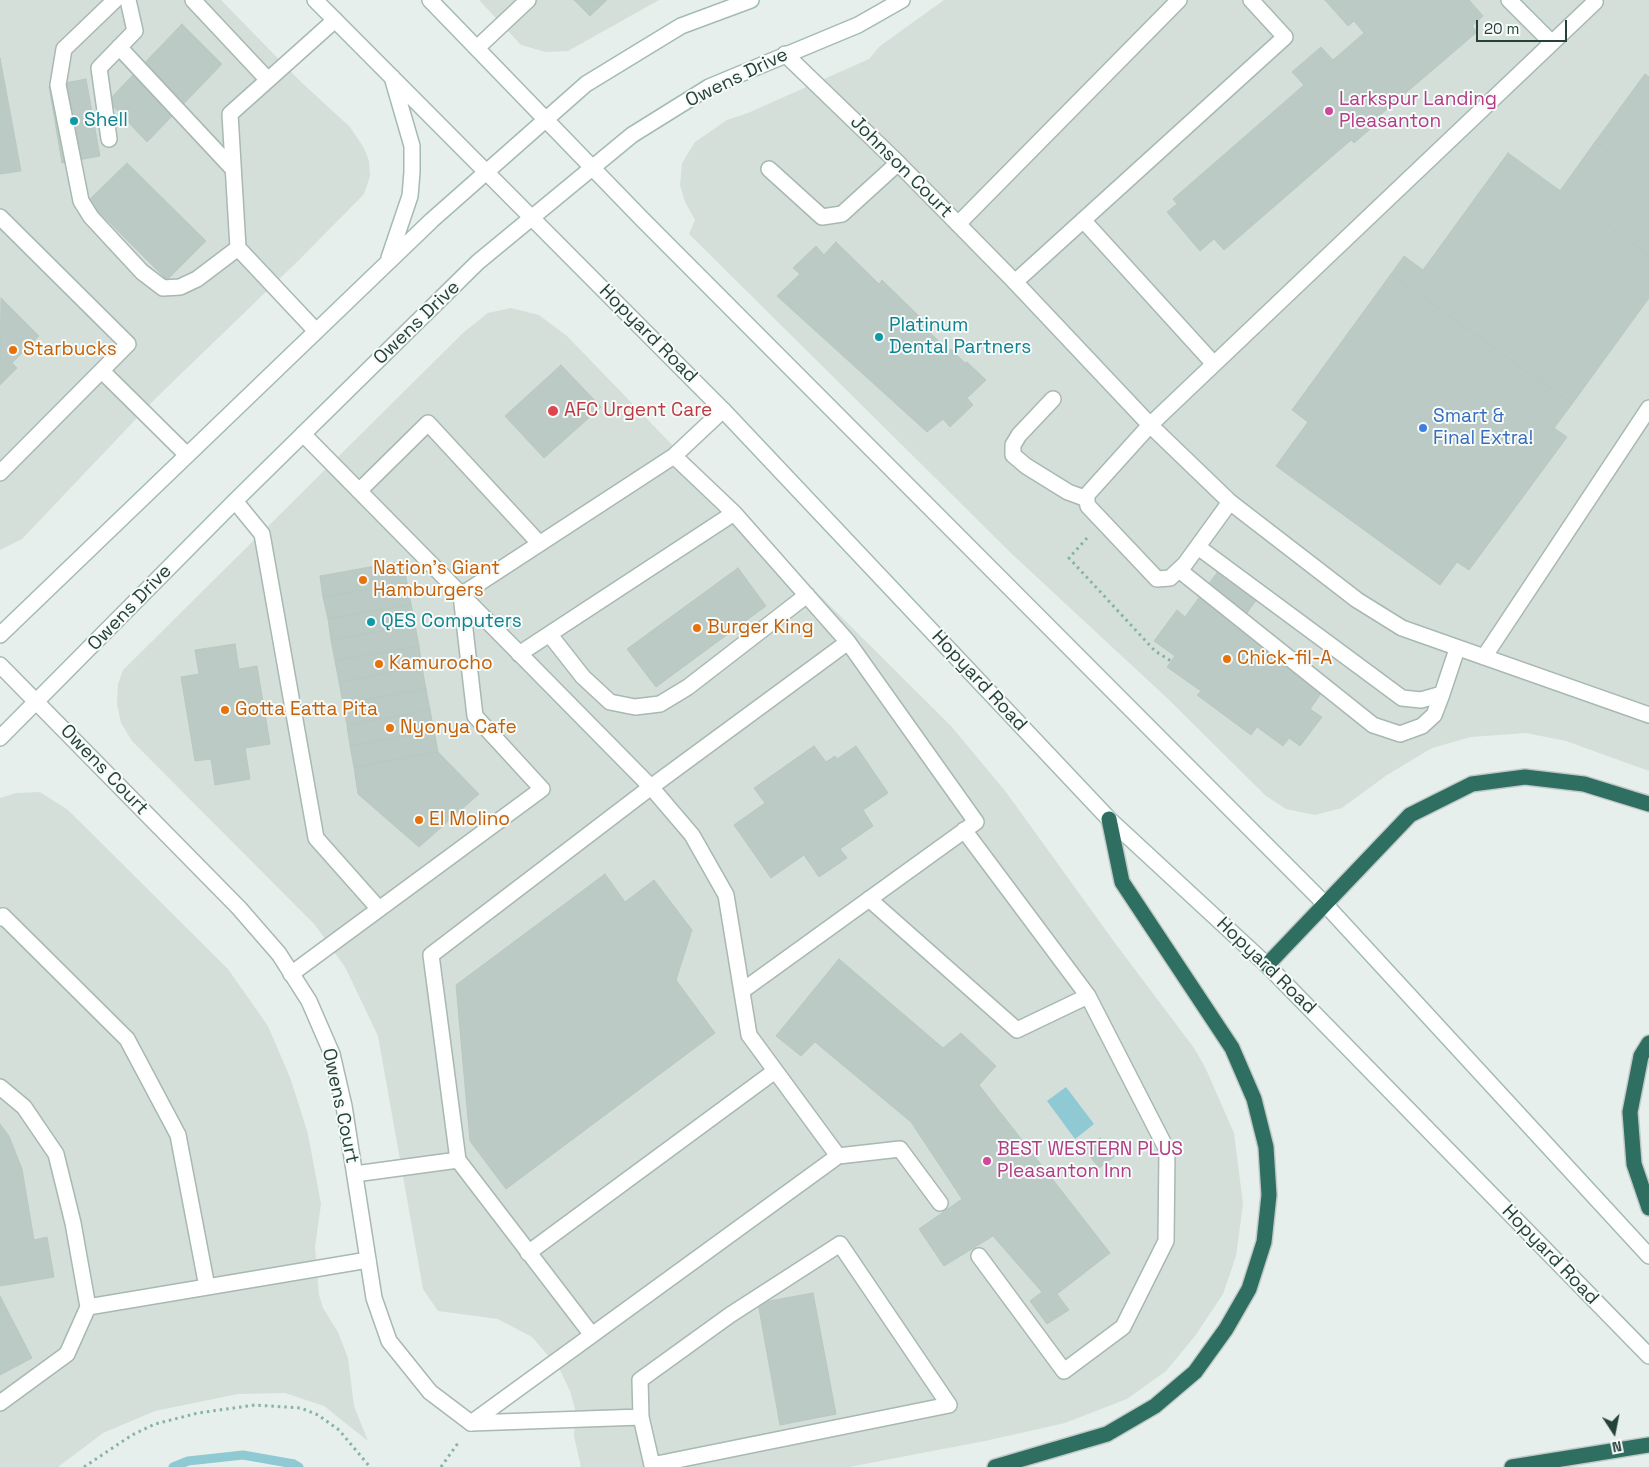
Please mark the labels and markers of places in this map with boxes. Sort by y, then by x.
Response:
place label: Larkspur Landing Pleasanton [1339,89,1497,133]
marker: Larkspur Landing Pleasanton [1323,105,1335,117]
place label: Shell [84,110,128,132]
marker: Shell [68,115,80,127]
place label: Platinum Dental Partners [889,315,1031,359]
marker: Platinum Dental Partners [873,331,885,343]
place label: Starbucks [23,339,117,361]
marker: Starbucks [7,344,19,356]
place label: AFC Urgent Care [564,400,712,422]
marker: AFC Urgent Care [546,404,560,418]
place label: Smart & Final Extra! [1433,406,1533,450]
marker: Smart & Final Extra! [1417,422,1429,434]
place label: Nation's Giant Hamburgers [373,558,500,602]
marker: Nation's Giant Hamburgers [357,574,369,586]
place label: QES Computers [381,611,522,633]
marker: QES Computers [365,616,377,628]
place label: Burger King [707,617,814,639]
marker: Burger King [691,622,703,634]
place label: Chick-fil-A [1237,648,1332,670]
place label: Kamurocho [389,653,493,675]
marker: Chick-fil-A [1221,653,1233,665]
marker: Kamurocho [373,658,385,670]
place label: Gotta Eatta Pita [235,699,378,721]
marker: Gotta Eatta Pita [219,704,231,716]
place label: Nyonya Cafe [400,717,517,739]
marker: Nyonya Cafe [384,722,396,734]
place label: El Molino [429,809,510,831]
marker: El Molino [413,814,425,826]
place label: BEST WESTERN PLUS Pleasanton Inn [997,1139,1183,1183]
marker: BEST WESTERN PLUS Pleasanton Inn [981,1155,993,1167]

